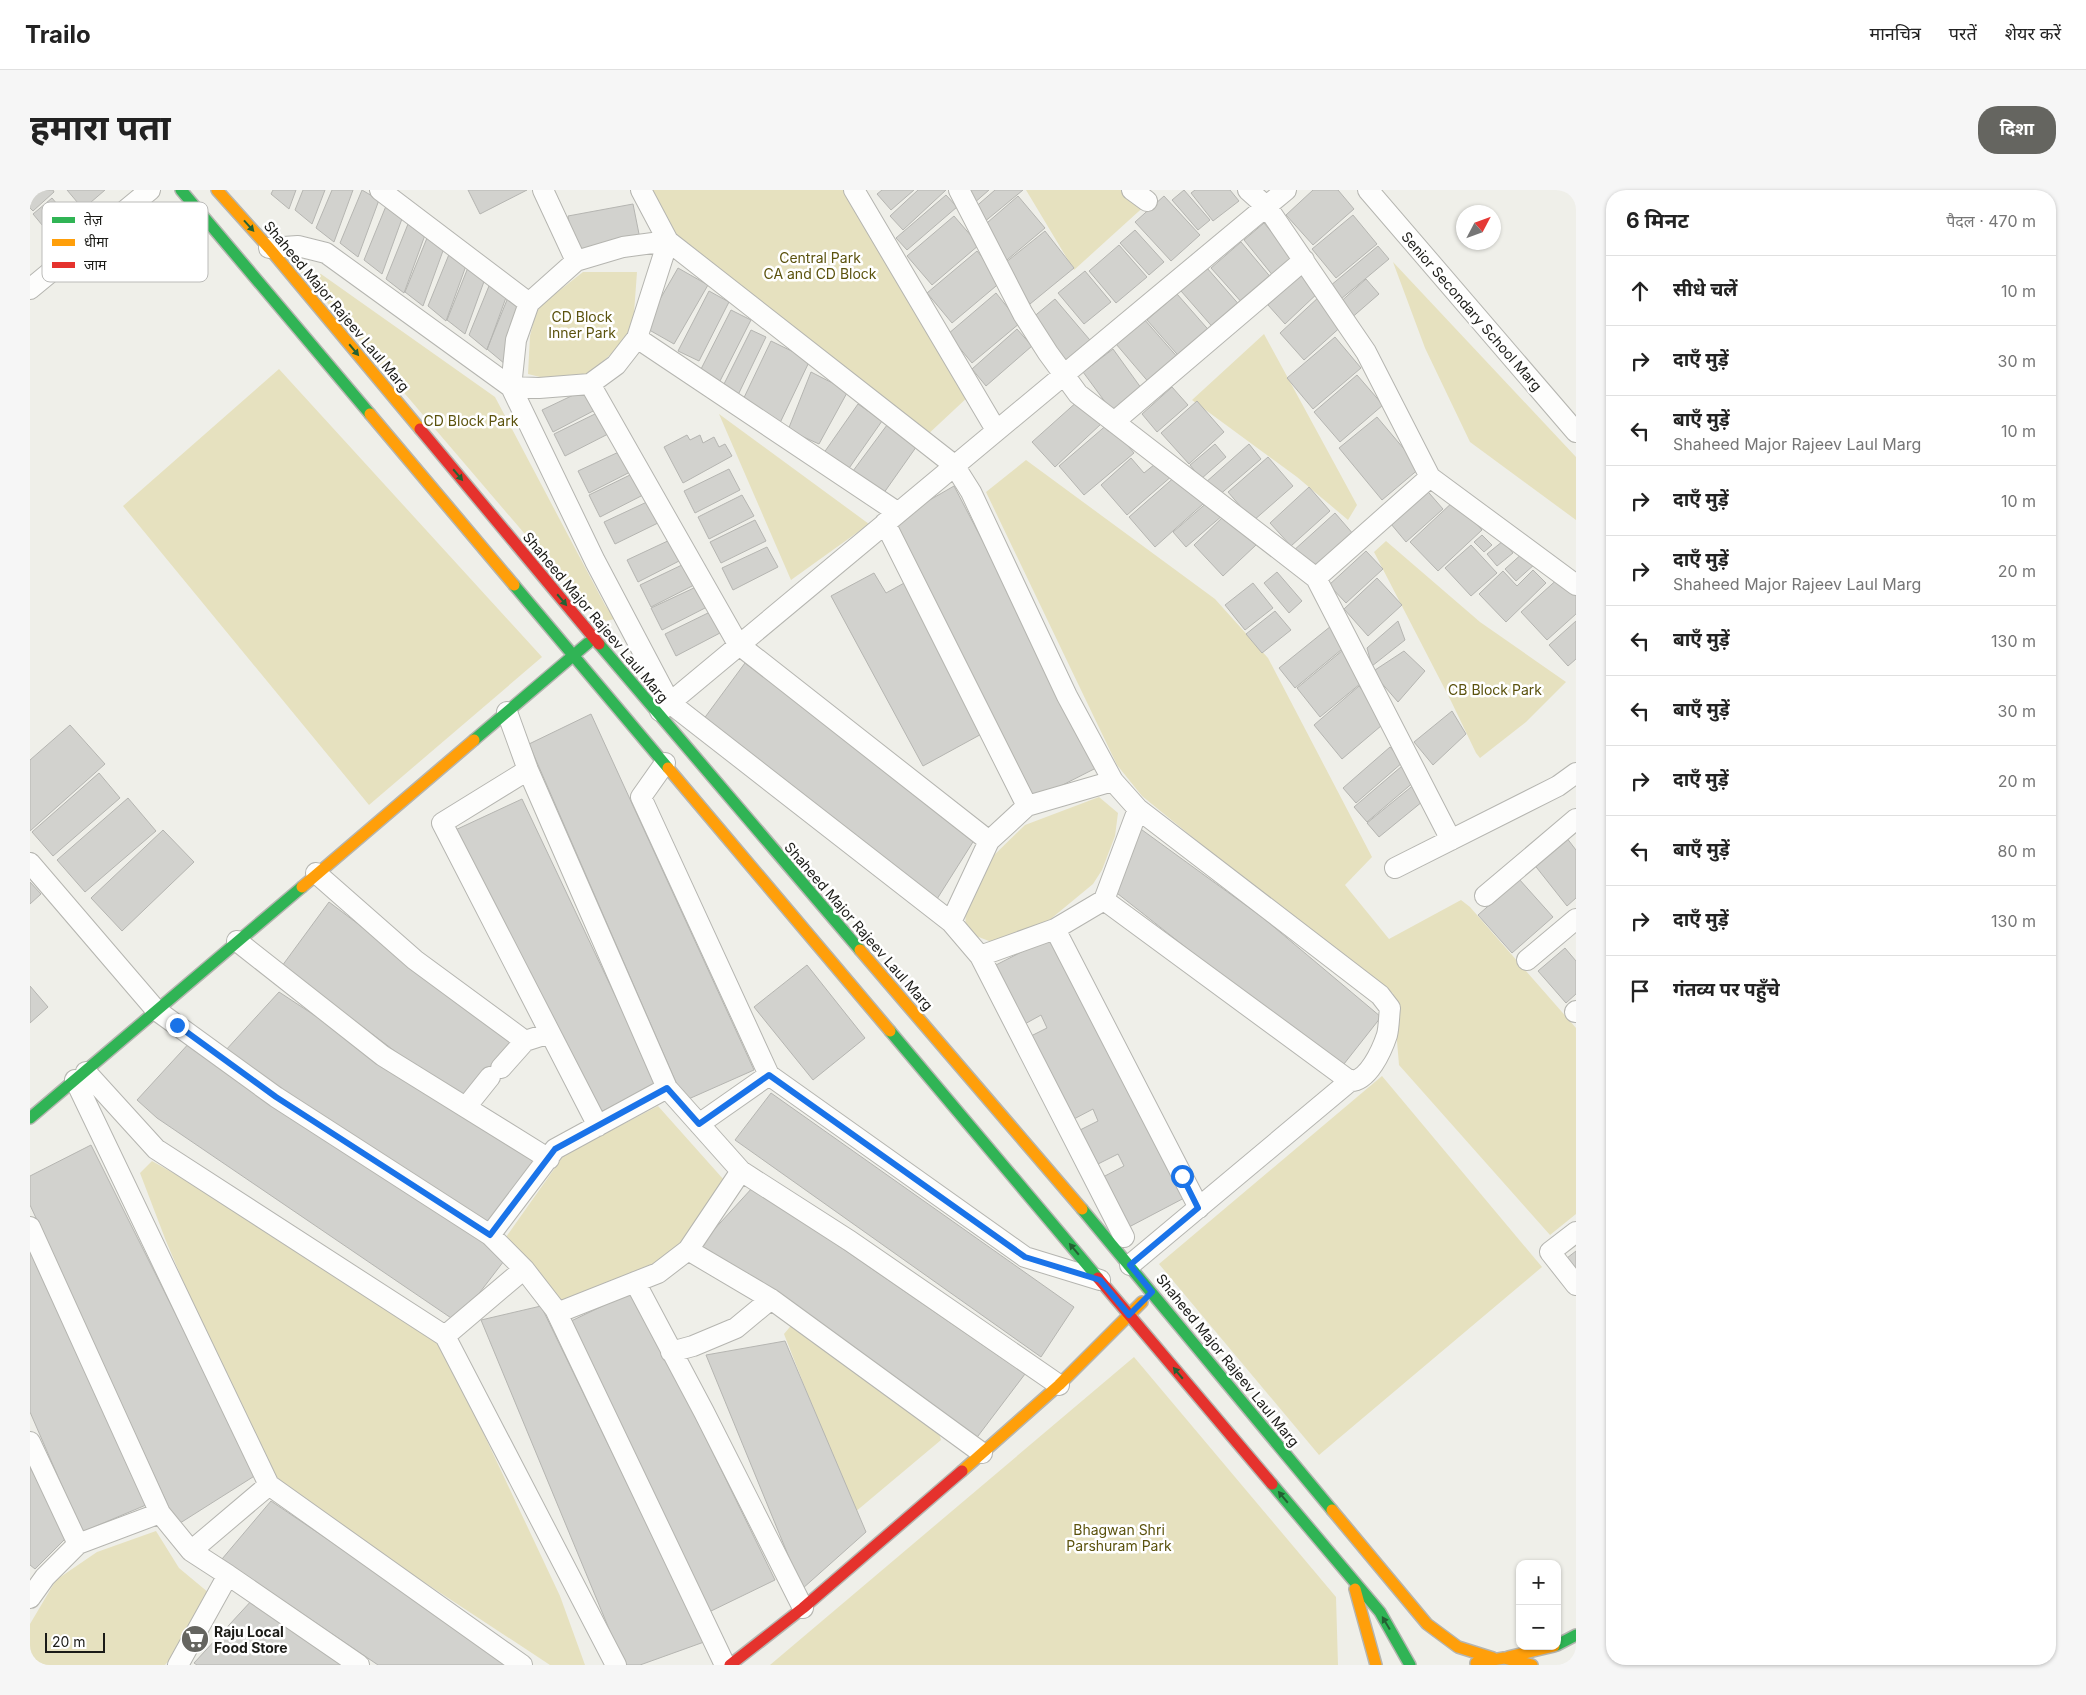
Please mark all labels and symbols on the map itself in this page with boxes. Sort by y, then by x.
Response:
legend [42,202,208,282]
north arrow [1456,205,1501,250]
text: तेज़ [84,211,103,228]
street label: Shaheed Major Rajeev Laul Marg [261,217,413,395]
one-way arrow [244,220,255,233]
street label: Senior Secondary School Marg [1398,228,1546,394]
text: धीमा [84,233,109,250]
park label: Central Park CA and CD Block [763,249,877,282]
text: जाम [84,256,107,273]
park label: CD Block Inner Park [548,308,616,341]
one-way arrow [349,344,360,357]
park label: CD Block Park [424,412,519,429]
one-way arrow [453,468,464,481]
street label: Shaheed Major Rajeev Laul Marg [520,528,672,706]
one-way arrow [557,593,568,606]
park label: CB Block Park [1448,681,1542,698]
street label: Shaheed Major Rajeev Laul Marg [781,838,937,1014]
route end [166,1014,189,1037]
route start [1171,1165,1194,1188]
one-way arrow [1068,1242,1079,1255]
street label: Shaheed Major Rajeev Laul Marg [1153,1270,1303,1450]
one-way arrow [1173,1367,1184,1380]
one-way arrow [1277,1492,1289,1504]
park label: Bhagwan Shri Parshuram Park [1066,1521,1172,1554]
one-way arrow [1381,1616,1390,1629]
place label: Raju Local Food Store [214,1623,288,1656]
supermarket icon: Raju Local Food Store [180,1624,210,1654]
scale bar [45,1630,105,1653]

